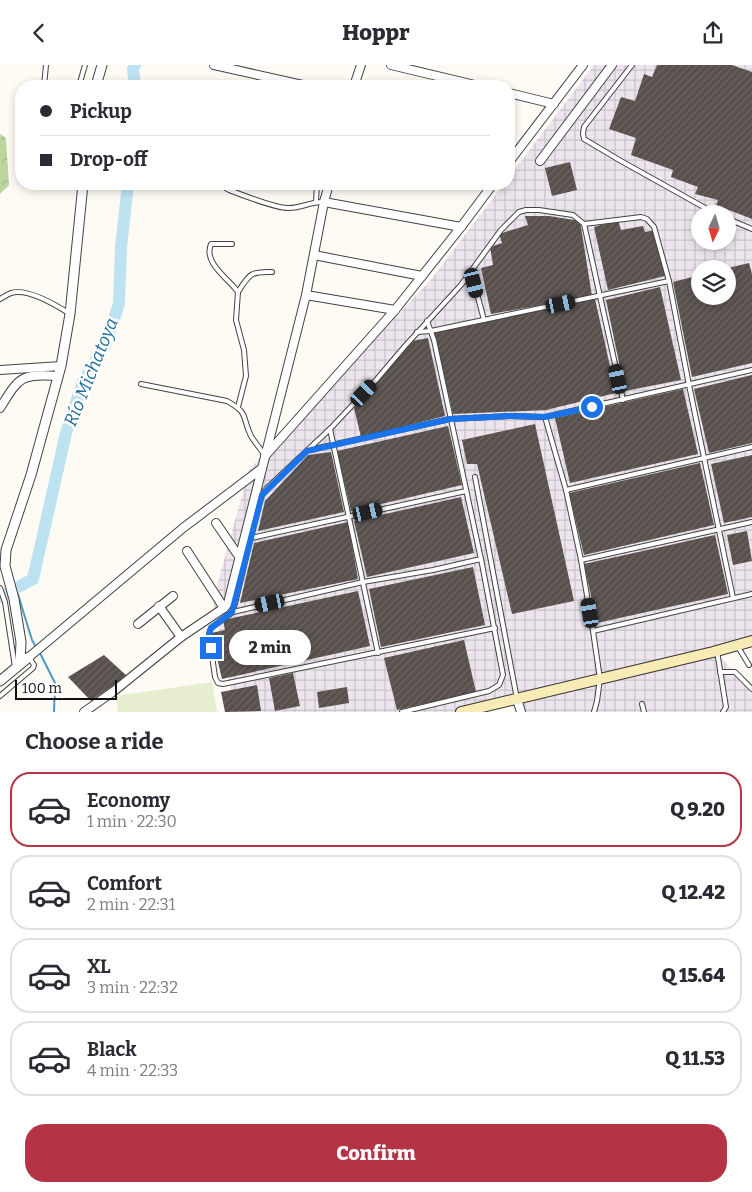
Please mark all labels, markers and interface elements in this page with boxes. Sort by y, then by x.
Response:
icon: back [25,19,53,47]
text: Hoppr [342,19,410,46]
icon: share [699,19,727,47]
text: Pickup [70,100,132,123]
text: Drop-off [70,148,148,171]
north arrow [691,205,736,250]
map controls [691,205,736,305]
button: layers [691,260,736,305]
car [463,267,484,299]
car [544,294,577,314]
water label: Río Michatoya [59,315,123,429]
car [607,363,628,395]
car [348,377,379,409]
route start [581,396,603,418]
car [351,501,384,523]
car [253,593,286,613]
car [580,597,599,629]
callout: 2 min [228,631,311,665]
route end [200,637,222,659]
text: 2 min [249,638,291,657]
scale bar [15,677,118,700]
text: 100 m [22,680,62,697]
text: Choose a ride [25,728,164,755]
icon: car [27,787,72,832]
text: Economy [87,789,170,812]
text: Q 9.20 [670,798,725,821]
text: 1 min · 22:30 [87,812,177,831]
icon: car [27,870,72,915]
text: Comfort [87,872,162,895]
text: Q 12.42 [662,881,725,904]
text: 2 min · 22:31 [87,895,175,914]
icon: car [27,953,72,998]
text: XL [87,955,111,978]
text: Q 15.64 [662,964,725,987]
text: 3 min · 22:32 [87,978,178,997]
icon: car [27,1036,72,1081]
text: Black [87,1038,137,1061]
text: Q 11.53 [665,1047,725,1070]
text: 4 min · 22:33 [87,1061,178,1080]
button: Confirm [25,1124,727,1182]

